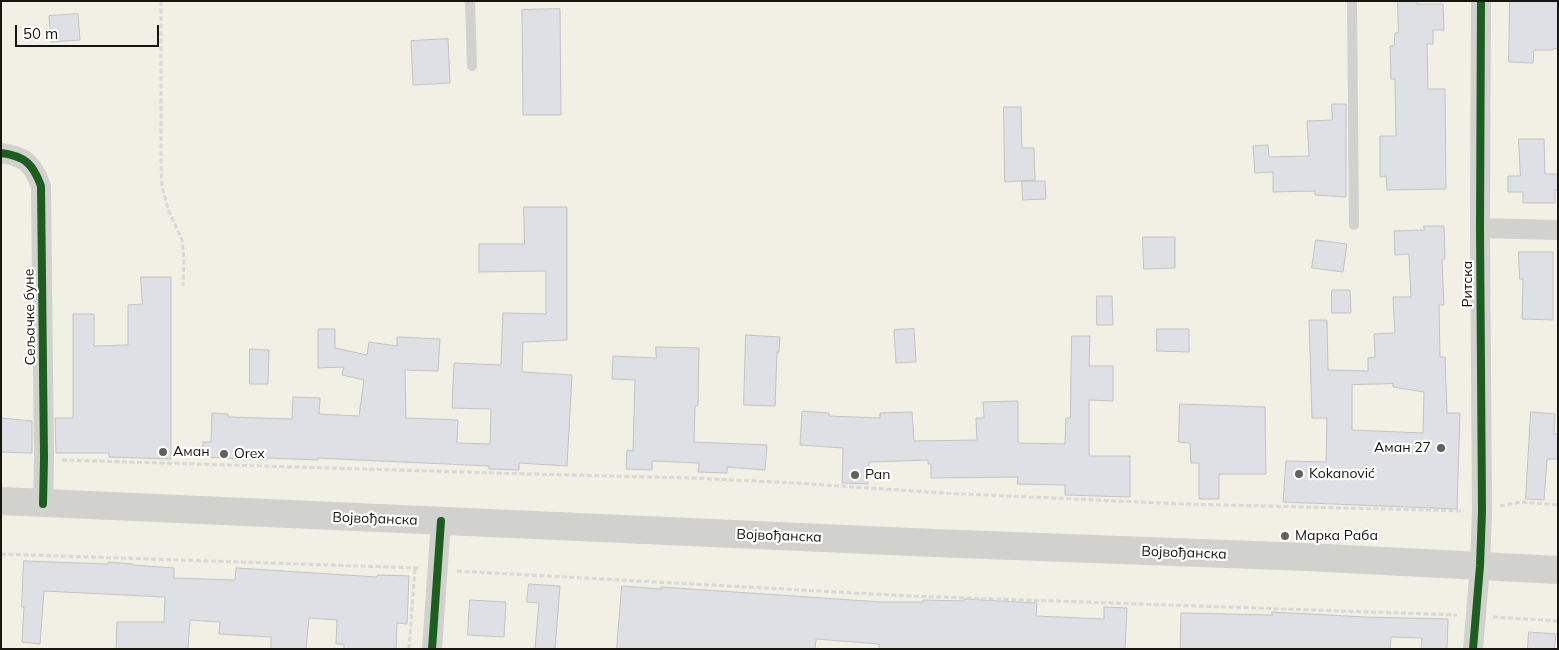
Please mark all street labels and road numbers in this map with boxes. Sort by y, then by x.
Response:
street label: Ритска [1460,261,1476,307]
street label: Сељачке буне [21,268,39,366]
street label: Војвођанска [332,509,418,529]
street label: Војвођанска [736,526,822,546]
street label: Војвођанска [1141,543,1227,563]

